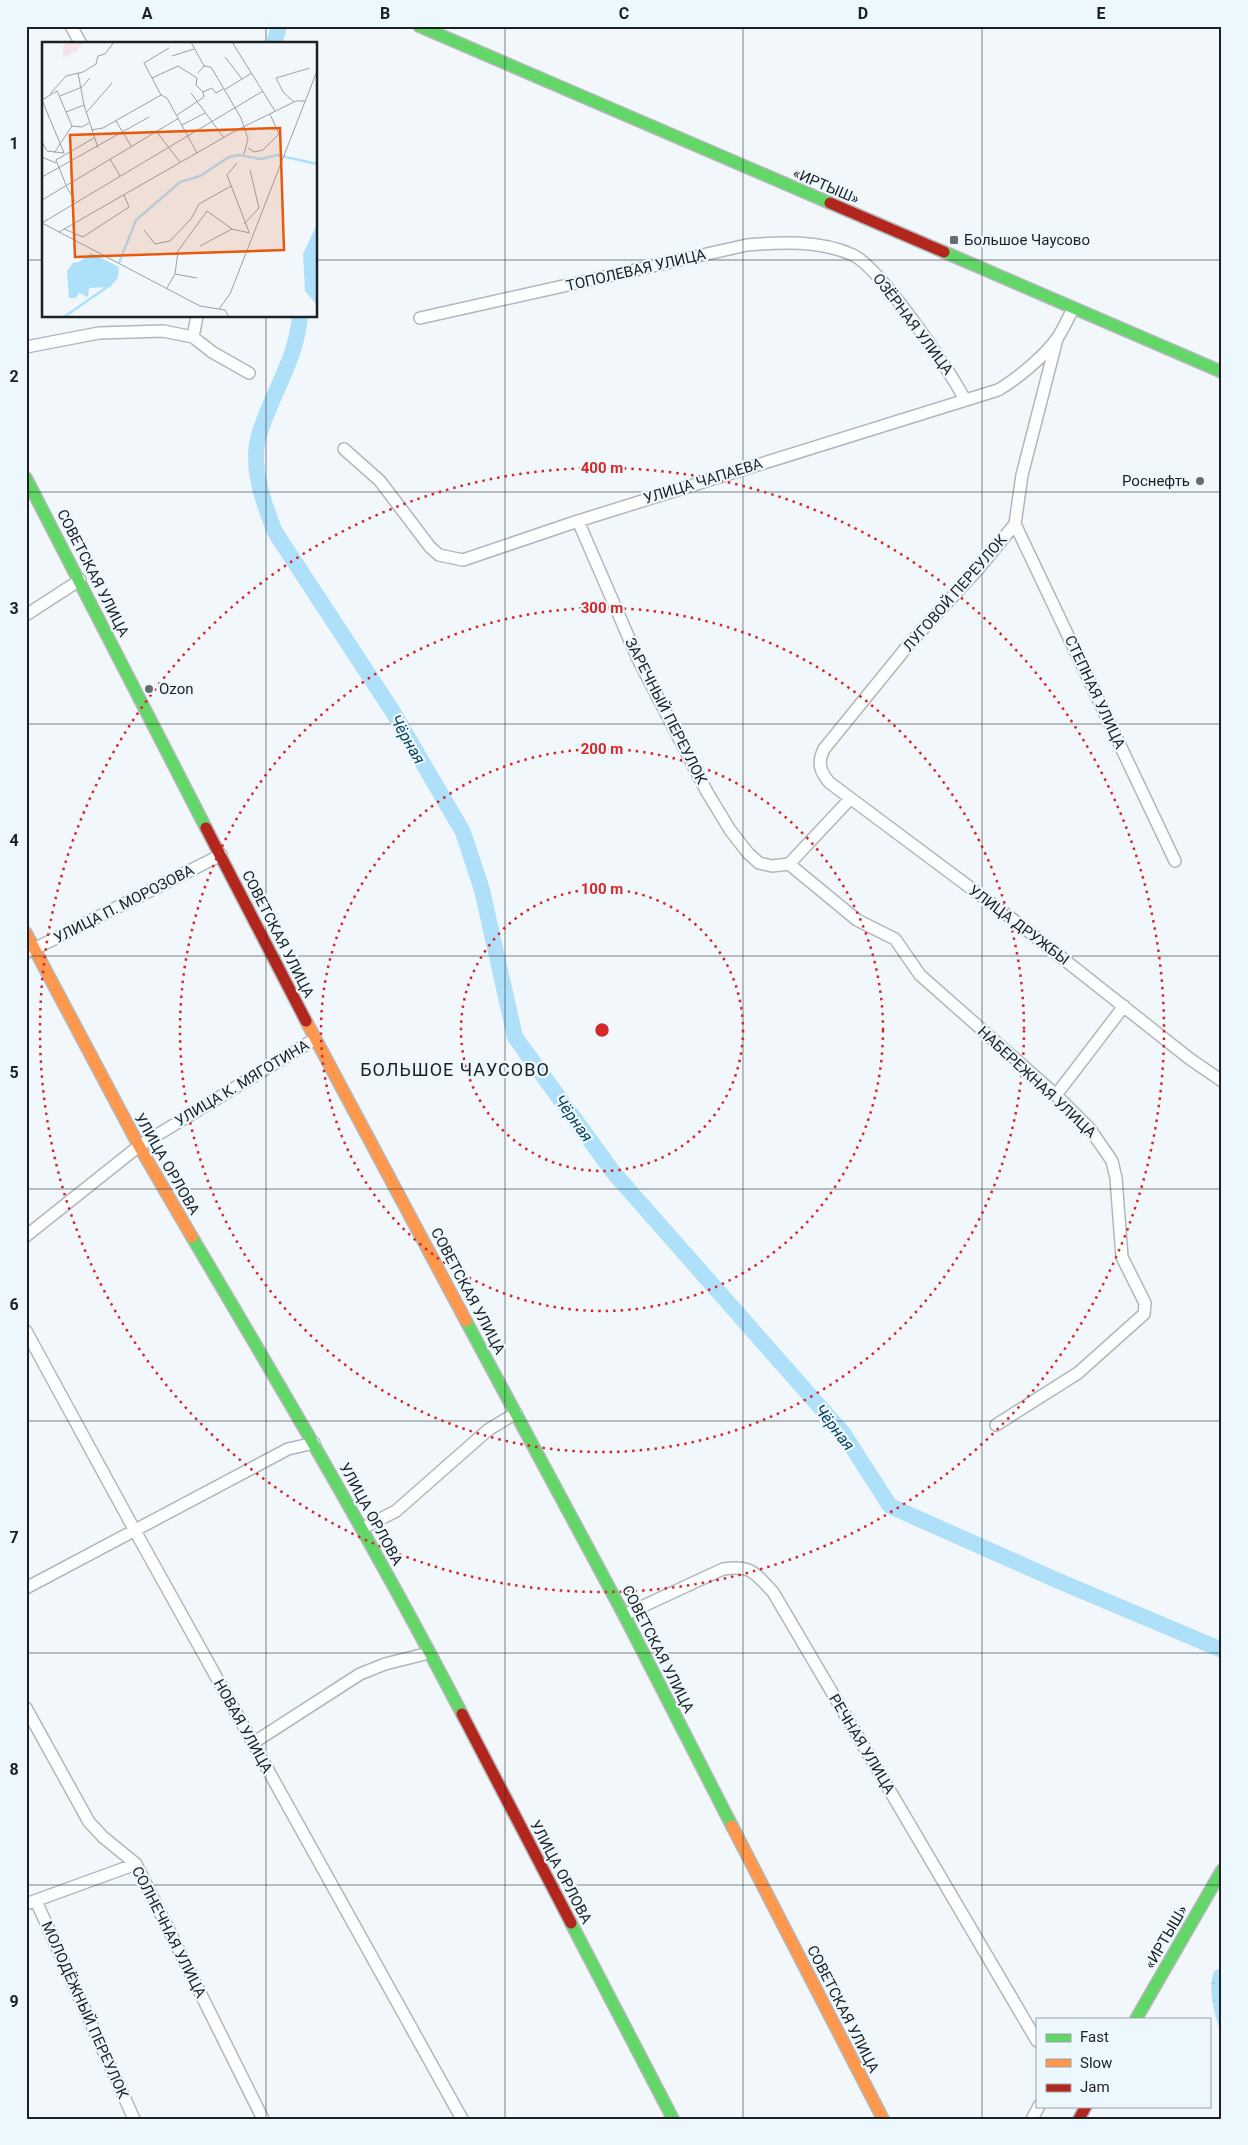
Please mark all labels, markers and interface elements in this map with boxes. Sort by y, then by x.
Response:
text: A [142,4,153,23]
text: B [380,4,390,23]
text: C [619,4,629,23]
text: D [858,4,868,23]
text: E [1097,4,1106,23]
inset map [42,42,318,318]
text: 1 [9,134,19,153]
street label: «ИРТЫШ» [790,164,862,208]
place label: Большое Чаусово [964,231,1090,249]
marker: Большое Чаусово [948,234,960,246]
street label: ТОПОЛЕВАЯ УЛИЦА [564,245,708,295]
street label: ОЗЁРНАЯ УЛИЦА [869,270,957,378]
text: 2 [9,367,19,386]
street label: УЛИЦА ЧАПАЕВА [641,454,765,508]
text: 400 m [581,459,623,477]
place label: Роснефть [1122,472,1190,490]
marker: Роснефть [1194,475,1206,487]
street label: СОВЕТСКАЯ УЛИЦА [53,506,133,640]
street label: ЛУГОВОЙ ПЕРЕУЛОК [899,531,1011,655]
text: 3 [9,599,19,618]
text: 300 m [581,599,623,617]
street label: СТЕПНАЯ УЛИЦА [1061,633,1129,752]
street label: ЗАРЕЧНЫЙ ПЕРЕУЛОК [621,635,711,788]
place label: Ozon [159,680,193,698]
marker: Ozon [143,683,155,695]
water label: Чёрная [386,711,429,767]
text: 200 m [581,740,623,758]
text: 4 [9,831,19,850]
street label: УЛИЦА П. МОРОЗОВА [51,861,197,947]
street label: СОВЕТСКАЯ УЛИЦА [238,867,318,1001]
text: 100 m [581,880,623,898]
street label: УЛИЦА ДРУЖБЫ [965,881,1073,969]
centre of rings [593,1021,611,1039]
street label: НАБЕРЕЖНАЯ УЛИЦА [974,1022,1100,1142]
street label: УЛИЦА К. МЯГОТИНА [172,1036,312,1130]
district label: БОЛЬШОЕ ЧАУСОВО [360,1059,550,1080]
text: 5 [9,1063,19,1082]
water label: Чёрная [550,1091,597,1146]
street label: УЛИЦА ОРЛОВА [131,1110,204,1218]
street label: СОВЕТСКАЯ УЛИЦА [427,1225,509,1357]
text: 6 [9,1295,19,1314]
water label: Чёрная [811,1400,859,1454]
street label: УЛИЦА ОРЛОВА [335,1460,407,1569]
text: 7 [9,1528,19,1547]
street label: СОВЕТСКАЯ УЛИЦА [618,1582,698,1716]
street label: НОВАЯ УЛИЦА [210,1676,276,1776]
street label: РЕЧНАЯ УЛИЦА [825,1691,899,1797]
text: 8 [9,1760,19,1779]
street label: УЛИЦА ОРЛОВА [526,1817,596,1927]
street label: СОЛНЕЧНАЯ УЛИЦА [128,1863,210,2001]
street label: «ИРТЫШ» [1141,1902,1191,1972]
street label: МОЛОДЁЖНЫЙ ПЕРЕУЛОК [38,1919,132,2102]
street label: СОВЕТСКАЯ УЛИЦА [803,1942,883,2076]
text: 9 [9,1992,19,2011]
legend [1036,2018,1210,2108]
text: Fast [1080,2028,1109,2046]
text: Slow [1080,2054,1112,2072]
text: Jam [1080,2078,1110,2096]

